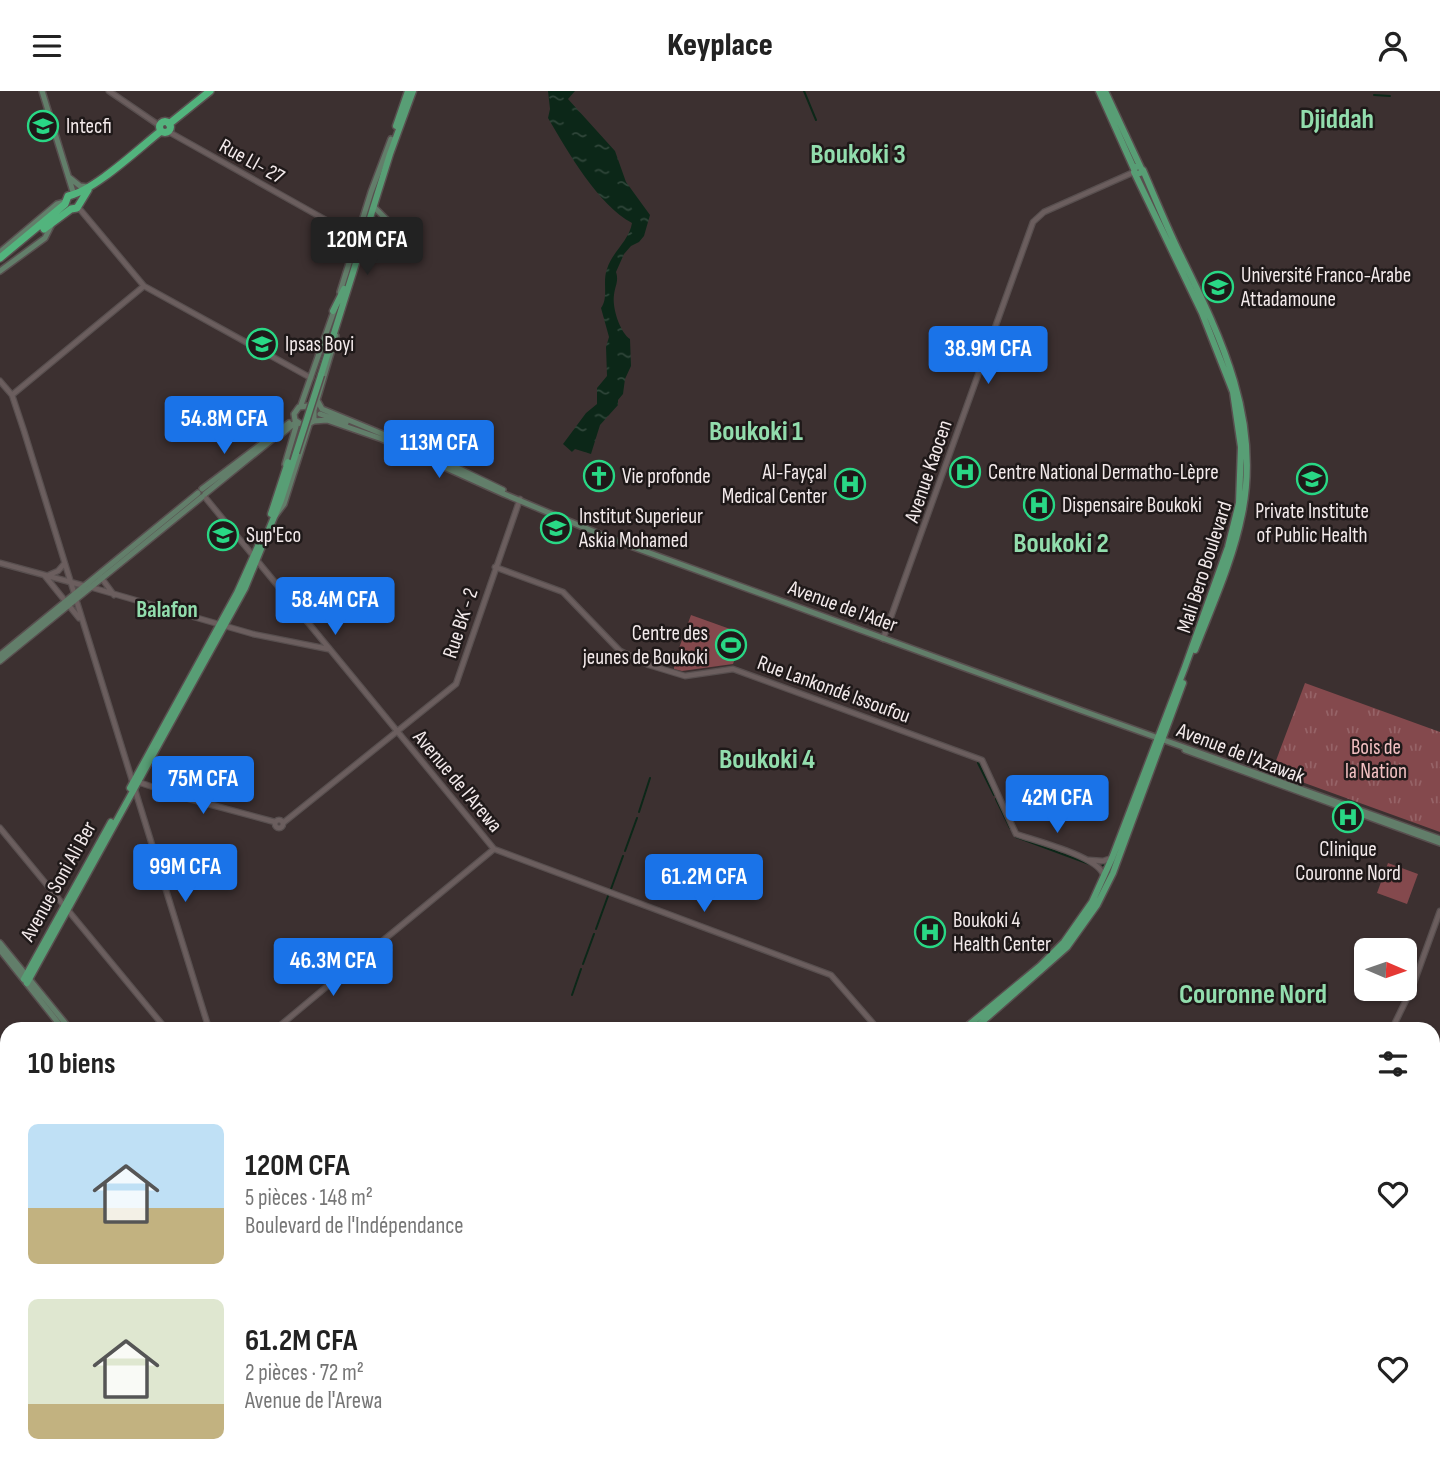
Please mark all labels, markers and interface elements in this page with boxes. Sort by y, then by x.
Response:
text: Keyplace [667,26,773,65]
icon: menu [28,27,66,65]
icon: person [1374,27,1412,65]
district label: Djiddah [1300,103,1374,136]
school or university icon: Intecfi [26,109,60,143]
place label: Intecfi [66,114,112,139]
street label: Rue LI- 27 [215,133,289,190]
district label: Boukoki 3 [810,138,906,171]
pin: 120M CFA [295,218,439,277]
text: 120M CFA [327,226,407,254]
place label: Université Franco-Arabe Attadamoune [1240,263,1411,312]
school or university icon: Université Franco-Arabe Attadamoune [1201,270,1235,304]
school or university icon: Ipsas Boyi [245,327,279,361]
pin: 38.9M CFA [908,327,1068,386]
place label: Ipsas Boyi [285,332,354,357]
text: 38.9M CFA [945,335,1031,363]
pin: 54.8M CFA [144,397,304,456]
text: 54.8M CFA [181,405,267,433]
district label: Boukoki 1 [709,415,803,448]
street label: Avenue Kaocen [899,417,958,527]
pin: 113M CFA [367,421,511,480]
text: 113M CFA [400,429,478,457]
hospital icon: Centre National Dermatho-Lèpre [948,455,982,489]
church icon: Vie profonde [582,459,616,493]
place label: Al-Fayçal Medical Center [722,460,827,509]
place label: Centre National Dermatho-Lèpre [988,460,1219,485]
school or university icon: Private Institute of Public Health [1295,462,1329,496]
place label: Vie profonde [622,464,711,489]
hospital icon: Al-Fayçal Medical Center [833,467,867,501]
hospital icon: Dispensaire Boukoki [1022,488,1056,522]
place label: Dispensaire Boukoki [1062,493,1202,518]
street label: Mali Bero Boulevard [1171,498,1238,636]
place label: Private Institute of Public Health [1255,499,1369,548]
place label: Institut Superieur Askia Mohamed [578,504,703,553]
school or university icon: Institut Superieur Askia Mohamed [539,511,573,545]
school or university icon: Sup'Eco [206,518,240,552]
place label: Sup'Eco [246,523,301,548]
district label: Boukoki 2 [1013,527,1109,560]
street label: Avenue de l'Ader [784,575,901,638]
pin: 58.4M CFA [255,577,415,637]
street label: Rue BK - 2 [437,585,484,661]
text: 58.4M CFA [292,586,378,614]
district label: Balafon [136,596,198,624]
place label: Centre des jeunes de Boukoki [582,621,708,670]
sports icon: Centre des jeunes de Boukoki [714,628,748,662]
street label: Rue Lankondé Issoufou [754,650,914,729]
street label: Avenue de l'Azawak [1173,717,1308,789]
street label: Avenue de l'Arewa [407,724,508,837]
park label: Bois de la Nation [1345,735,1407,784]
district label: Boukoki 4 [719,743,815,776]
pin: 75M CFA [138,757,268,816]
text: 75M CFA [168,765,238,793]
pin: 42M CFA [992,775,1122,835]
text: 42M CFA [1022,784,1092,812]
hospital icon: Clinique Couronne Nord [1331,800,1365,834]
street label: Avenue Soni Ali Ber [15,817,102,946]
place label: Clinique Couronne Nord [1295,837,1401,886]
pin: 99M CFA [120,845,250,904]
text: 99M CFA [149,853,221,881]
pin: 61.2M CFA [624,855,784,914]
text: 61.2M CFA [661,863,747,891]
place label: Boukoki 4 Health Center [953,908,1051,957]
hospital icon: Boukoki 4 Health Center [913,915,947,949]
north arrow [1354,938,1418,1001]
map controls [1354,938,1417,1001]
pin: 46.3M CFA [253,939,413,998]
text: 46.3M CFA [290,947,376,975]
district label: Couronne Nord [1179,978,1327,1011]
icon: filters [1374,1045,1412,1083]
text: 10 biens [28,1046,116,1082]
text: 120M CFA [245,1148,350,1184]
icon: home [84,1152,168,1236]
icon: heart [1374,1175,1412,1213]
text: 5 pièces · 148 m² [245,1184,373,1212]
text: Boulevard de l'Indépendance [245,1212,464,1240]
text: 61.2M CFA [245,1323,357,1359]
icon: home [84,1327,168,1411]
icon: heart [1374,1350,1412,1388]
text: 2 pièces · 72 m² [245,1359,364,1387]
text: Avenue de l'Arewa [245,1387,382,1415]

